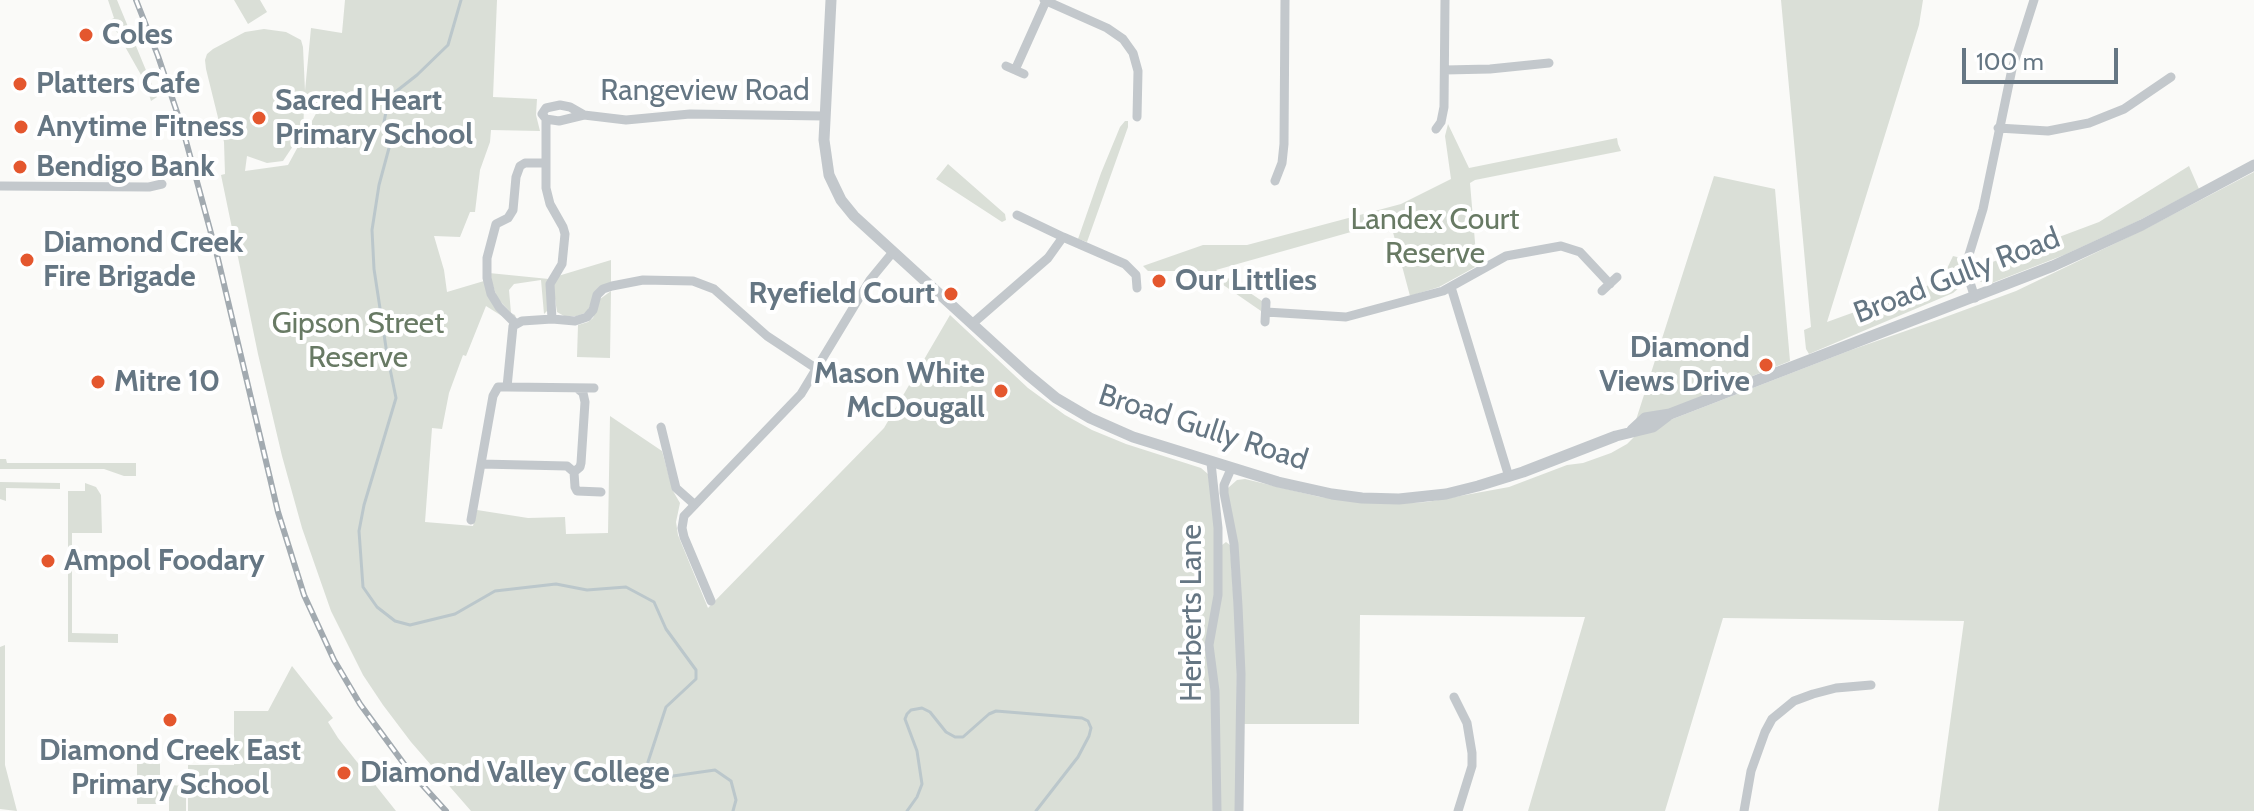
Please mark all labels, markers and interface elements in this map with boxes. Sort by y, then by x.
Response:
place label: Coles [102,17,173,53]
marker: Coles [77,26,95,44]
scale bar [1966,32,2122,82]
text: 100 m [1976,47,2044,76]
place label: Platters Cafe [36,66,200,102]
street label: Rangeview Road [600,73,810,109]
marker: Platters Cafe [11,75,29,93]
place label: Sacred Heart Primary School [275,83,473,154]
place label: Anytime Fitness [37,109,244,145]
marker: Sacred Heart Primary School [250,109,268,127]
marker: Anytime Fitness [12,118,30,136]
place label: Bendigo Bank [36,149,215,185]
marker: Bendigo Bank [11,158,29,176]
park label: Landex Court Reserve [1351,202,1519,272]
street label: Broad Gully Road [1849,220,2065,332]
place label: Diamond Creek Fire Brigade [43,225,243,296]
marker: Diamond Creek Fire Brigade [18,251,36,269]
place label: Our Littlies [1175,263,1317,299]
marker: Our Littlies [1150,272,1168,290]
place label: Ryefield Court [749,276,935,312]
marker: Ryefield Court [942,285,960,303]
park label: Gipson Street Reserve [272,306,444,376]
place label: Diamond Views Drive [1599,330,1750,400]
place label: Mason White McDougall [814,356,985,426]
marker: Diamond Views Drive [1757,356,1775,374]
place label: Mitre 10 [114,364,220,400]
marker: Mitre 10 [89,373,107,391]
street label: Broad Gully Road [1094,377,1312,479]
marker: Mason White McDougall [992,382,1010,400]
street label: Herberts Lane [1174,524,1210,702]
place label: Ampol Foodary [64,543,265,579]
marker: Ampol Foodary [39,552,57,570]
marker: Diamond Creek East Primary School [161,711,179,729]
place label: Diamond Creek East Primary School [39,733,301,804]
place label: Diamond Valley College [360,755,670,791]
marker: Diamond Valley College [335,764,353,782]

